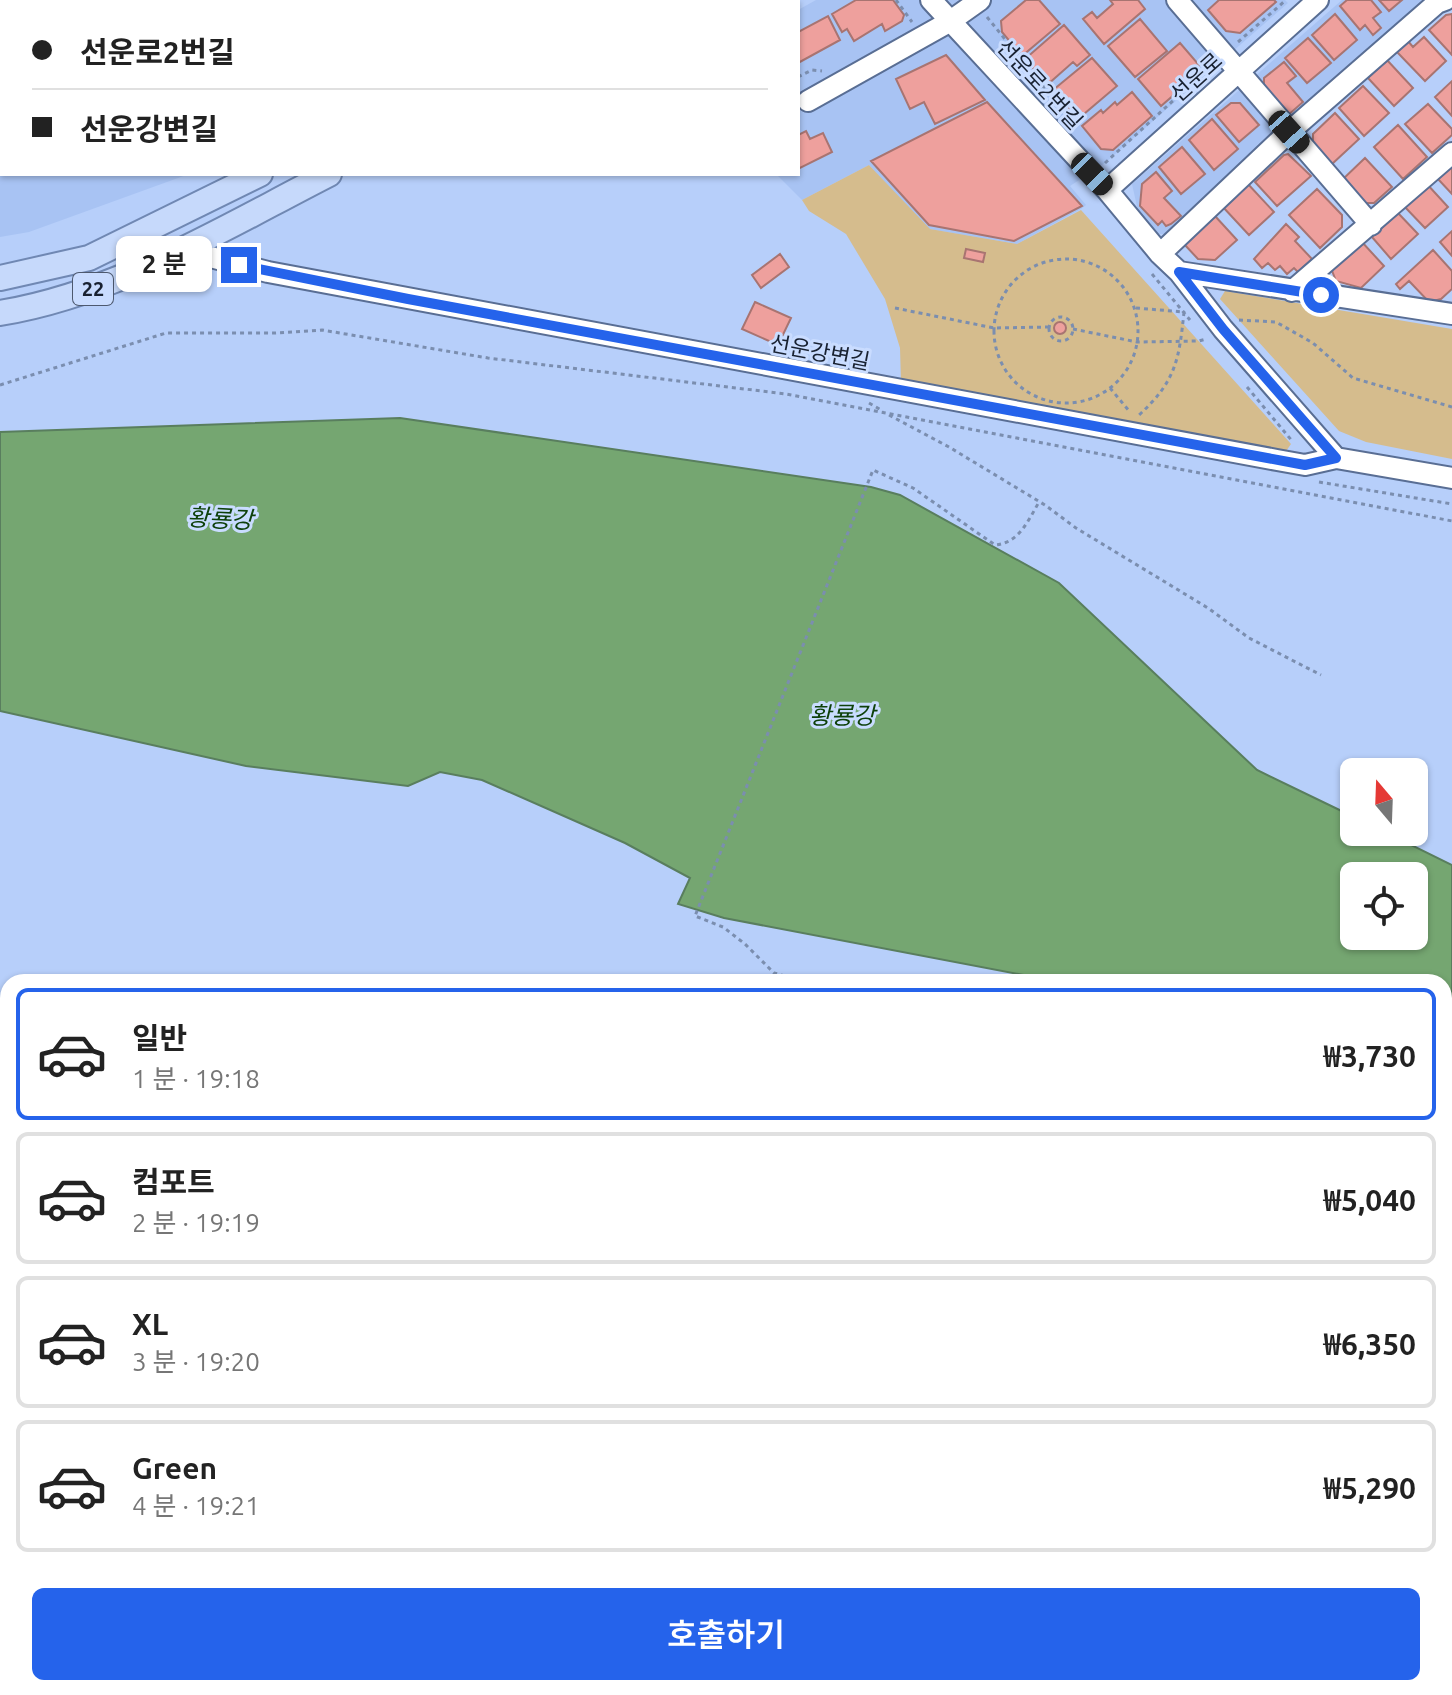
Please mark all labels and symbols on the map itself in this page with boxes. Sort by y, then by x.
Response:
street label: 선운로2번길 [992,34,1088,134]
street label: 선운로 [1165,47,1227,106]
car [1264,106,1314,158]
car [1067,148,1117,200]
callout: 2 분 [115,237,211,293]
route end [221,247,257,283]
road number: 22 [73,273,113,305]
route start [1303,277,1339,313]
street label: 선운강변길 [768,330,872,373]
water label: 황룡강 [186,503,257,534]
water label: 황룡강 [809,702,878,729]
north arrow [1340,758,1428,846]

